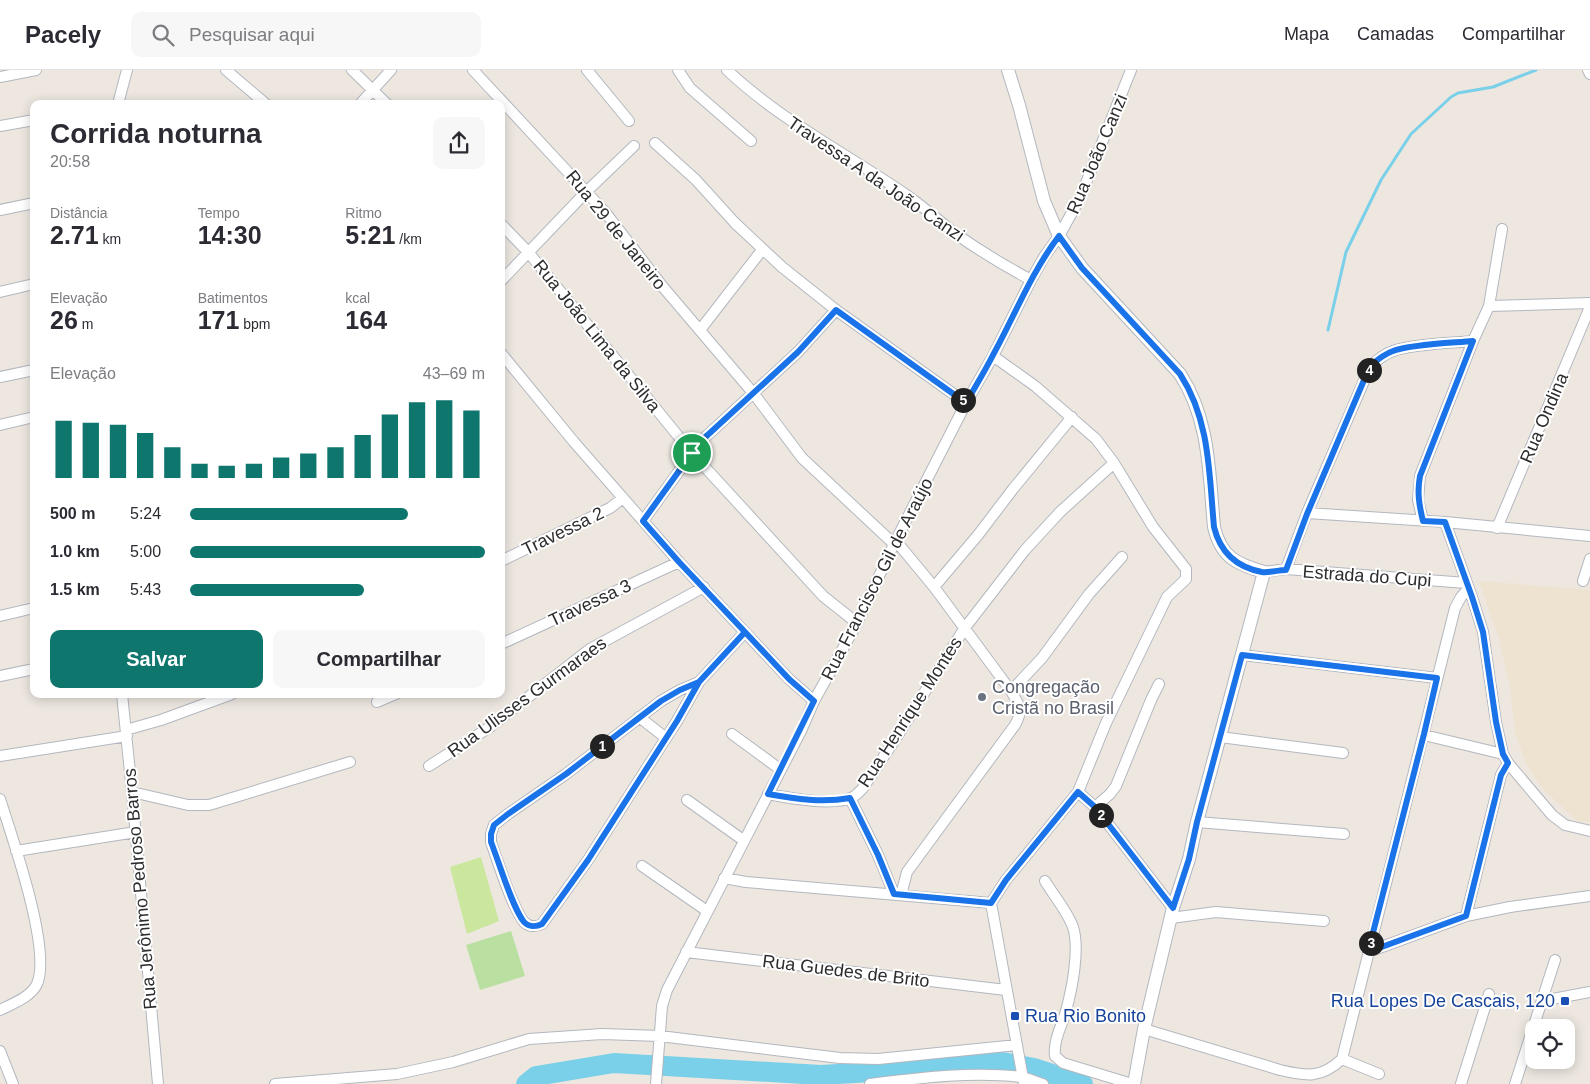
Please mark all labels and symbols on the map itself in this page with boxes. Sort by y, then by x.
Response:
street label: Rua João Canzi [1063,91,1131,217]
street label: Travessa A da João Canzi [784,112,968,246]
street label: Rua 29 de Janeiro [562,167,670,293]
street label: Rua João Lima da Silva [529,256,665,417]
pin: 4 [1356,358,1382,382]
street label: Rua Ondina [1516,369,1572,466]
pin: 5 [950,388,976,412]
pin [671,432,713,474]
street label: Rua Francisco Gil de Araújo [817,475,937,683]
street label: Travessa 2 [519,503,607,559]
street label: Estrada do Cupi [1302,562,1432,590]
street label: Travessa 3 [546,575,634,631]
street label: Rua Ulisses Gurmaraes [444,633,610,761]
street label: Rua Henrique Montes [854,633,966,791]
place label: Congregação Cristã no Brasil [992,677,1114,718]
marker: Congregação Cristã no Brasil [976,691,988,703]
pin: 1 [590,734,614,758]
street label: Rua Jerônimo Pedroso Barros [119,768,161,1010]
pin: 2 [1088,802,1114,828]
pin: 3 [1358,930,1384,956]
street label: Rua Guedes de Brito [761,951,931,991]
place label: Rua Lopes De Cascais, 120 [1331,991,1555,1011]
marker: Rua Lopes De Cascais, 120 [1559,995,1571,1007]
place label: Rua Rio Bonito [1025,1006,1146,1026]
marker: Rua Rio Bonito [1009,1010,1021,1022]

